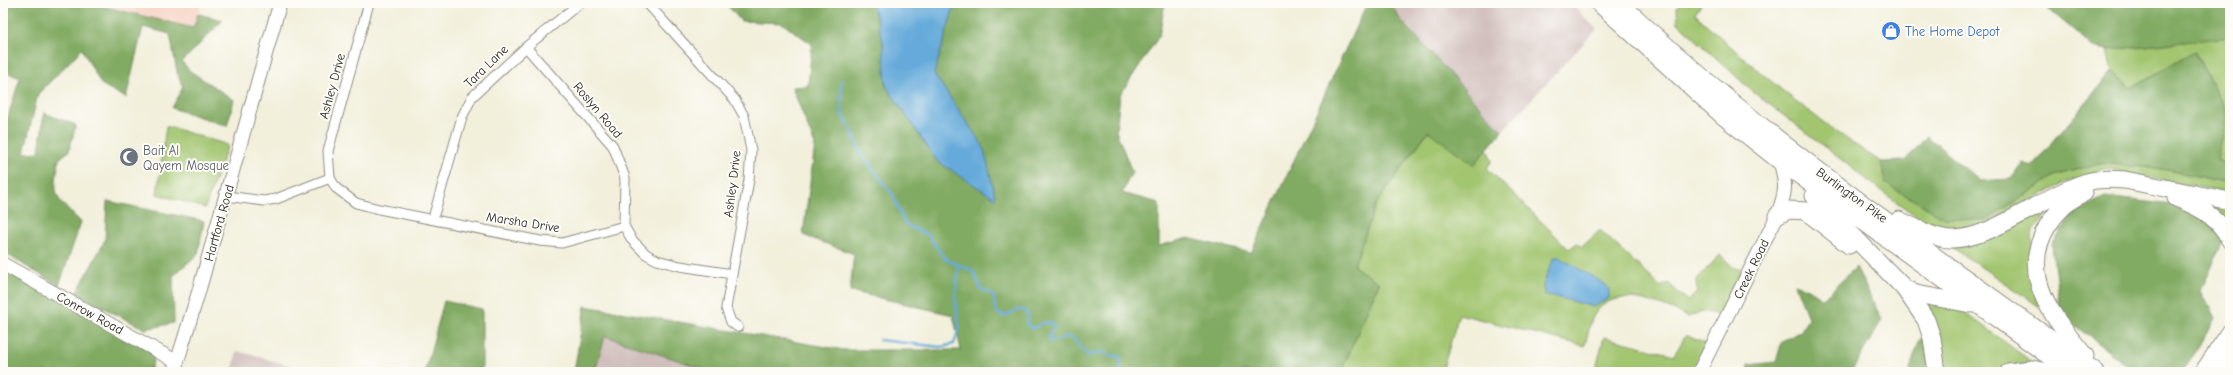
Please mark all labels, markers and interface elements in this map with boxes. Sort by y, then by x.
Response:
shop icon: The Home Depot [1880,20,1902,42]
place label: The Home Depot [1905,24,2001,39]
street label: Tara Lane [461,41,511,90]
street label: Ashley Drive [316,51,348,121]
street label: Roslyn Road [570,79,626,141]
place label: Bait Al Qayem Mosque [143,143,230,173]
mosque icon: Bait Al Qayem Mosque [118,146,140,168]
street label: Ashley Drive [720,149,744,218]
street label: Burlington Pike [1814,164,1891,226]
street label: Hartford Road [201,183,237,263]
street label: Marsha Drive [485,209,561,235]
street label: Creek Road [1730,237,1772,301]
street label: Conrow Road [54,289,126,337]

